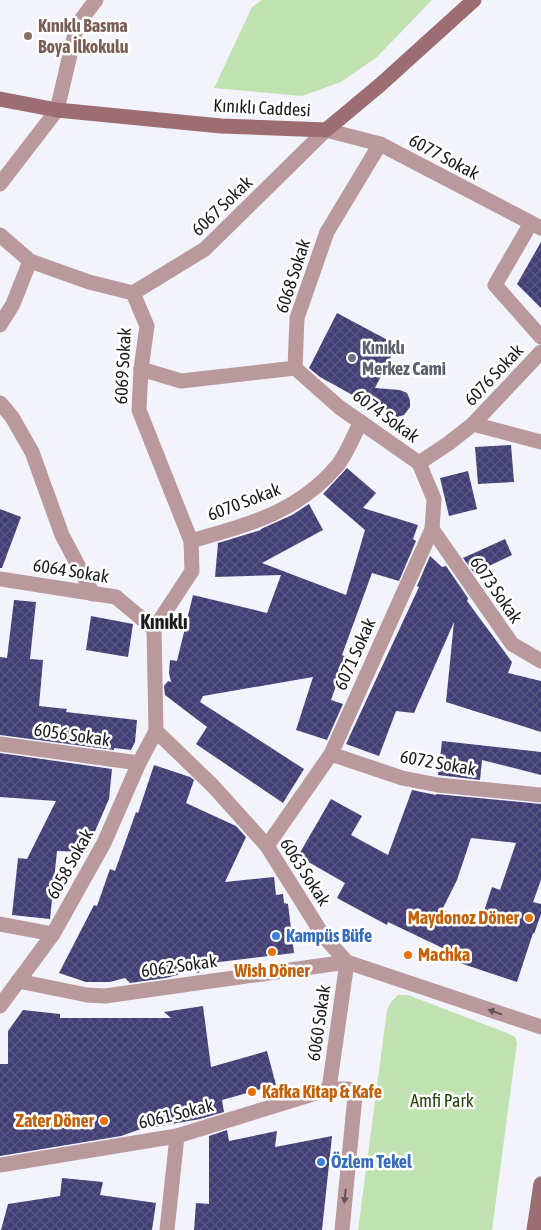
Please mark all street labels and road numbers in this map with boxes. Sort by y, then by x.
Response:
street label: Kınıklı Caddesi [213,94,311,121]
street label: 6077 Sokak [406,129,483,184]
street label: 6067 Sokak [187,171,257,240]
street label: 6068 Sokak [271,236,314,315]
street label: 6069 Sokak [110,327,135,405]
street label: 6076 Sokak [460,339,527,410]
street label: 6074 Sokak [349,385,423,447]
street label: 6070 Sokak [204,478,283,525]
street label: 6073 Sokak [466,552,527,627]
street label: 6064 Sokak [32,554,111,587]
street label: 6071 Sokak [329,614,380,693]
street label: 6056 Sokak [33,719,111,750]
street label: 6072 Sokak [399,746,478,780]
street label: 6058 Sokak [42,825,97,902]
street label: 6063 Sokak [276,834,335,910]
street label: 6062 Sokak [140,950,218,981]
street label: 6060 Sokak [303,984,334,1062]
street label: 6061 Sokak [136,1094,216,1133]

